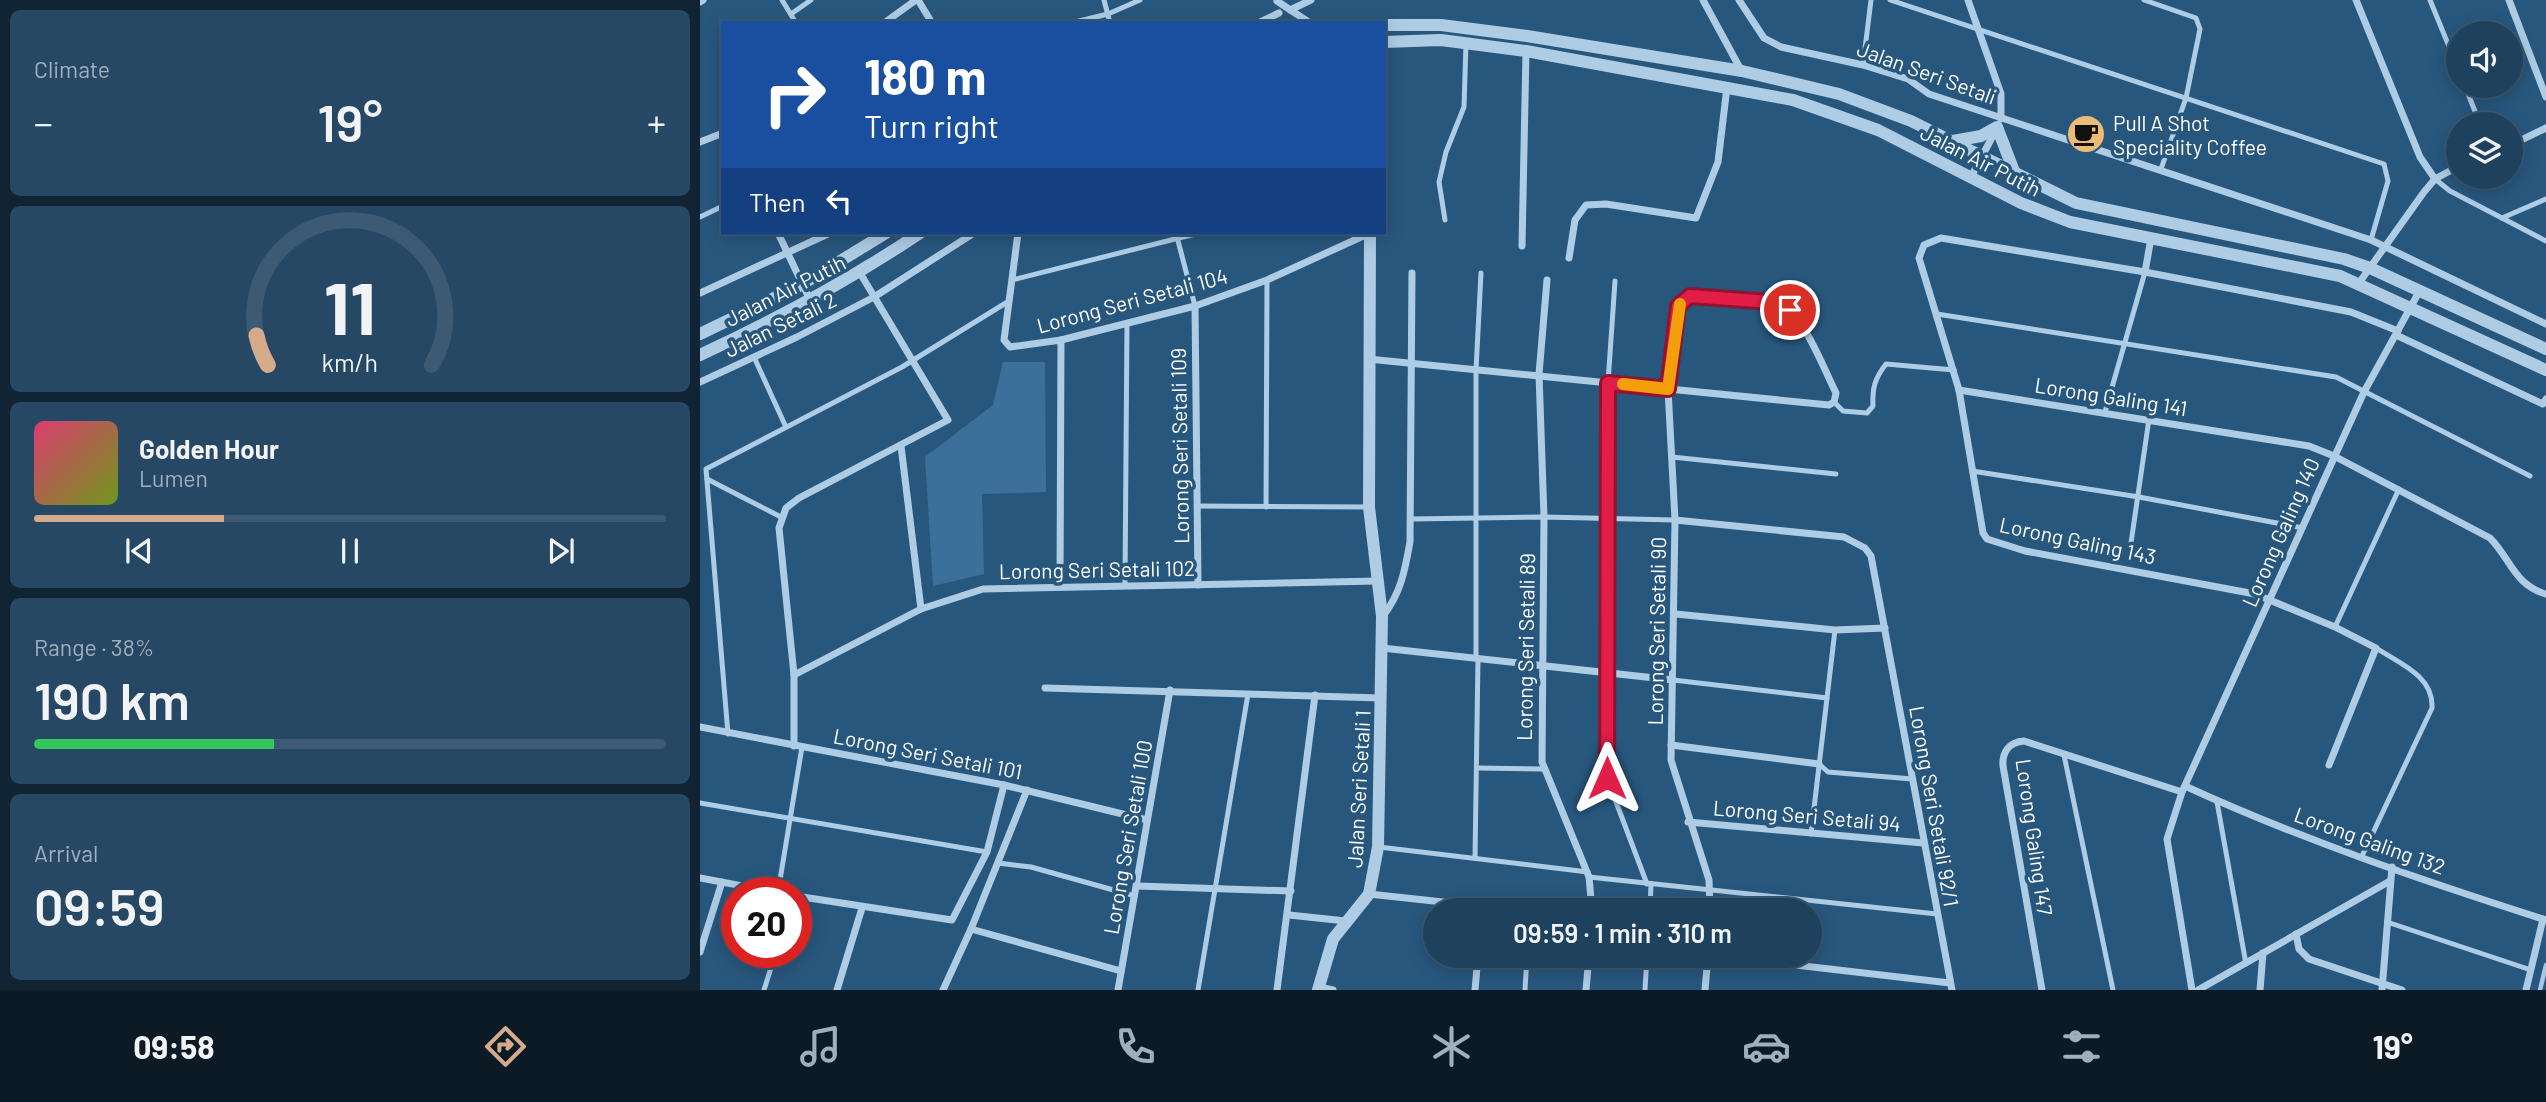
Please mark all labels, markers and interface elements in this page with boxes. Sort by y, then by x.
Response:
map controls [2446,21,2523,189]
button: sound [2446,21,2523,98]
street label: Jalan Seri Setali [1854,35,2000,109]
text: 180 m [864,46,987,105]
icon: right [749,49,840,140]
text: Climate [34,55,110,83]
text: 19° [317,90,383,152]
text: − [34,99,53,145]
text: + [647,99,666,145]
text: Turn right [864,106,999,144]
place label: Pull A Shot Speciality Coffee [2113,110,2267,159]
button: layers [2446,112,2523,189]
cafe icon: Pull A Shot Speciality Coffee [2065,113,2107,155]
street label: Jalan Air Putih [1917,119,2045,201]
icon: left [820,182,858,220]
text: Then [749,186,806,217]
street label: Jalan Air Putih [721,249,849,331]
text: 11 [324,262,376,350]
street label: Lorong Seri Setali 104 [1034,262,1230,338]
pin [1760,280,1820,340]
street label: Jalan Setali 2 [720,286,840,362]
icon: arrive [1771,291,1809,329]
text: km/h [322,347,378,377]
street label: Lorong Seri Setali 109 [1165,348,1193,544]
street label: Lorong Galing 141 [2033,372,2189,420]
text: Golden Hour [139,433,279,464]
street label: Lorong Galing 140 [2236,454,2324,610]
text: Lumen [139,464,208,492]
street label: Lorong Galing 143 [1998,511,2158,569]
icon: previous [120,532,158,570]
icon: pause [331,532,369,570]
icon: next [542,532,580,570]
street label: Lorong Seri Setali 90 [1642,536,1670,726]
street label: Lorong Seri Setali 89 [1511,553,1539,741]
street label: Lorong Seri Setali 102 [999,555,1195,583]
text: Range · 38% [34,633,154,661]
text: 190 km [34,668,190,730]
street label: Lorong Seri Setali 92/1 [1905,703,1965,909]
street label: Jalan Seri Setali 1 [1341,709,1375,869]
street label: Lorong Seri Setali 101 [831,722,1025,784]
street label: Lorong Seri Setali 100 [1098,738,1156,936]
position arrow [1570,741,1644,815]
street label: Lorong Galing 147 [2012,757,2058,917]
street label: Lorong Seri Setali 94 [1712,794,1902,836]
street label: Lorong Galing 132 [2291,801,2449,879]
text: Arrival [34,839,98,867]
text: 09:59 [34,874,164,936]
speed limit sign: 20 [721,877,812,968]
text: 09:59 · 1 min · 310 m [1513,917,1732,948]
icon: directions [481,1022,530,1071]
icon: music [796,1022,845,1071]
icon: phone [1111,1022,1160,1071]
icon: climate [1427,1022,1476,1071]
icon: car [1742,1022,1791,1071]
icon: filters [2057,1022,2106,1071]
text: 09:58 [133,1027,215,1065]
text: 19° [2372,1027,2413,1065]

